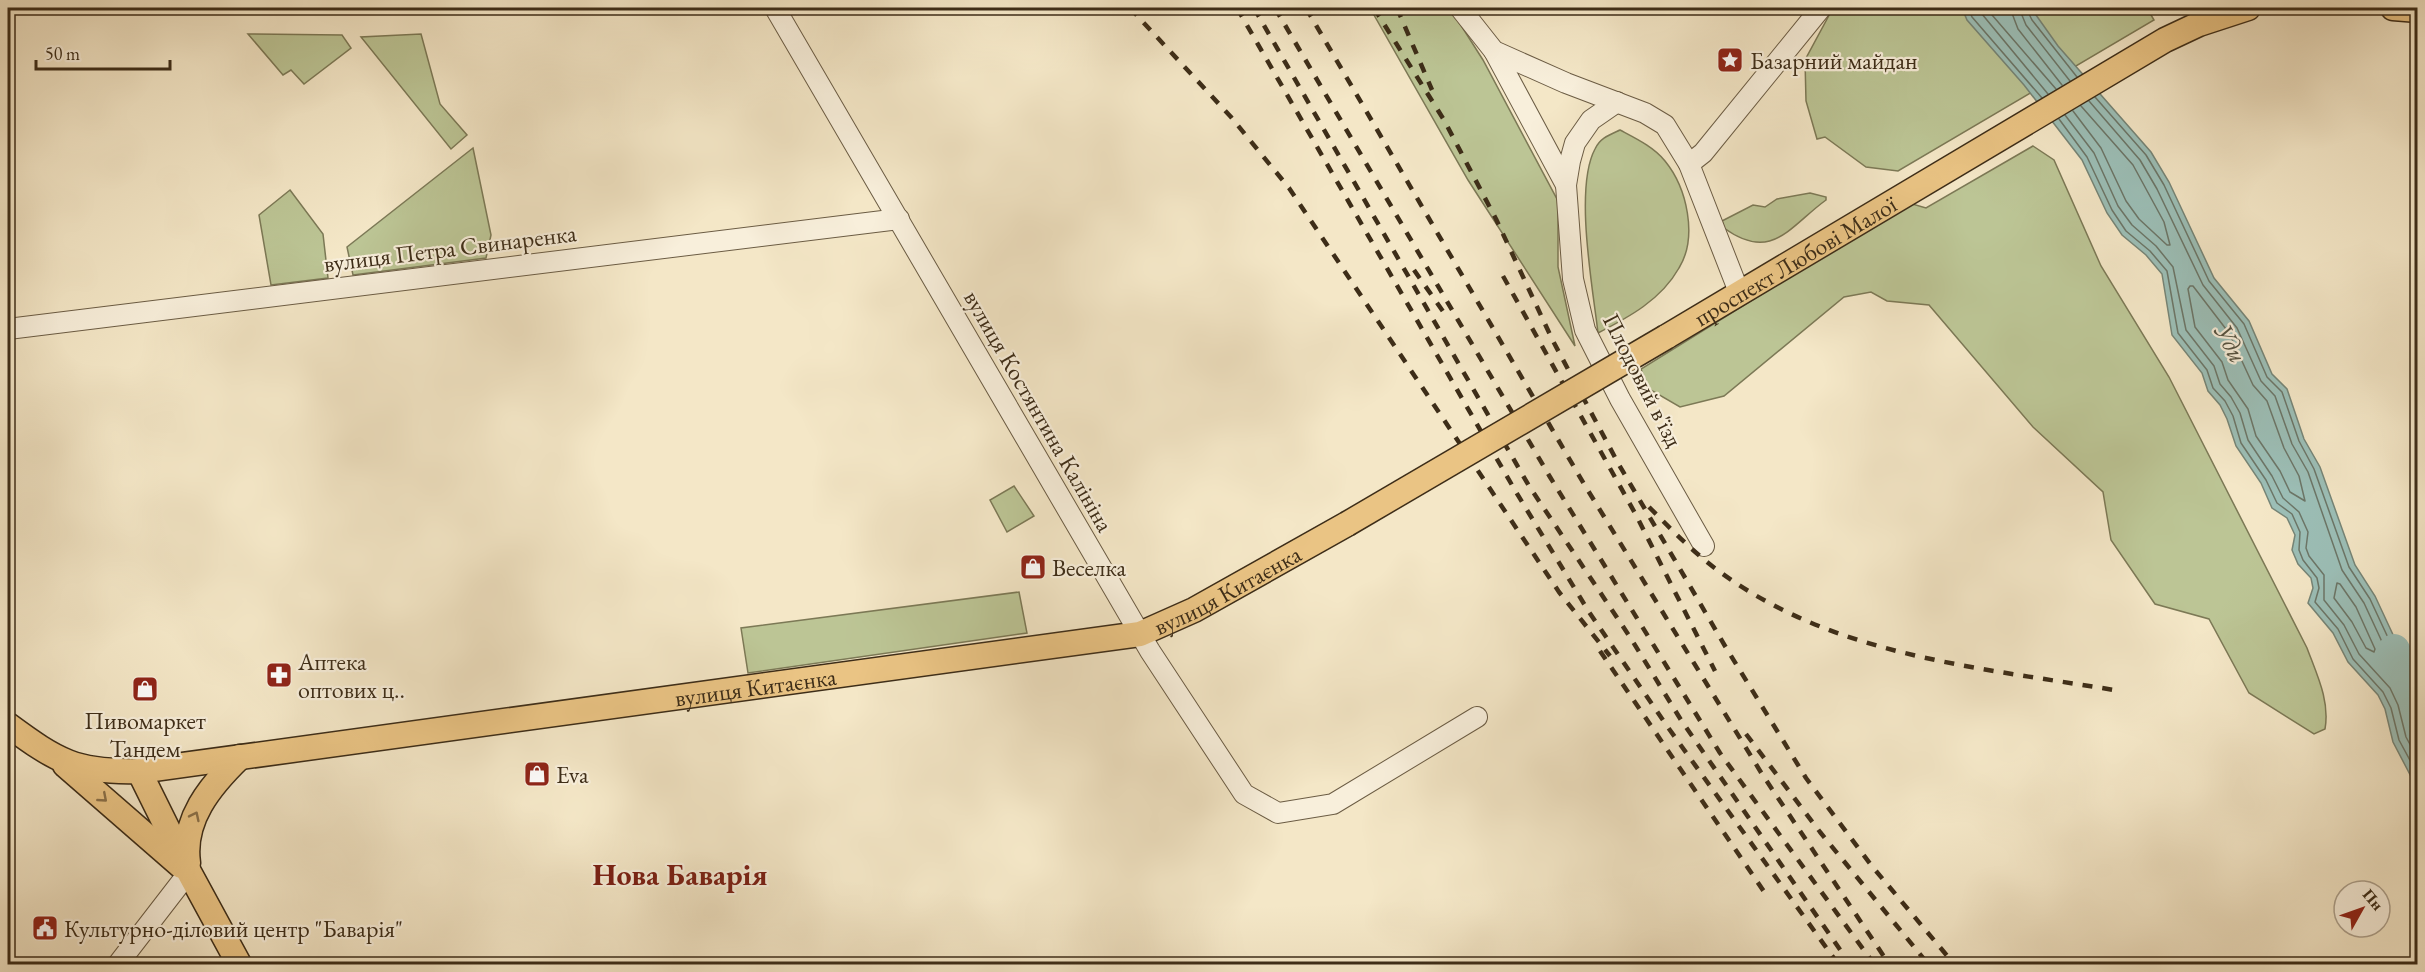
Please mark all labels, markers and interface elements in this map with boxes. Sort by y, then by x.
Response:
scale bar [36,33,170,71]
text: 50 m [45,42,80,65]
place icon: Базарний майдан [1715,45,1745,75]
place label: Базарний майдан [1750,45,1918,76]
street label: проспект Любові Малої [1688,187,1903,333]
street label: вулиця Петра Свинаренка [322,217,578,279]
street label: вулиця Костянтина Калініна [957,285,1121,538]
street label: Плодовий в'їзд [1596,308,1690,452]
water label: Уди [2207,317,2255,369]
street label: вулиця Китаєнка [1149,537,1307,641]
shop icon: Веселка [1018,552,1048,582]
place label: Веселка [1052,552,1127,583]
place label: Аптека оптових ц‥ [297,646,405,705]
pharmacy icon: Аптека оптових ц‥ [264,660,294,690]
street label: вулиця Китаєнка [673,660,839,713]
shop icon: Пивомаркет Тандем [130,674,160,704]
place label: Пивомаркет Тандем [84,705,206,764]
shop icon: Eva [522,759,552,789]
place label: Eva [556,759,589,790]
one-way arrow [96,791,107,802]
one-way arrow [188,812,199,823]
district label: Нова Баварія [593,855,768,894]
north arrow [2332,879,2392,939]
text: Пн [2358,885,2388,915]
public building icon: Культурно-діловий центр "Баварія" [30,913,60,943]
place label: Культурно-діловий центр "Баварія" [64,913,403,944]

